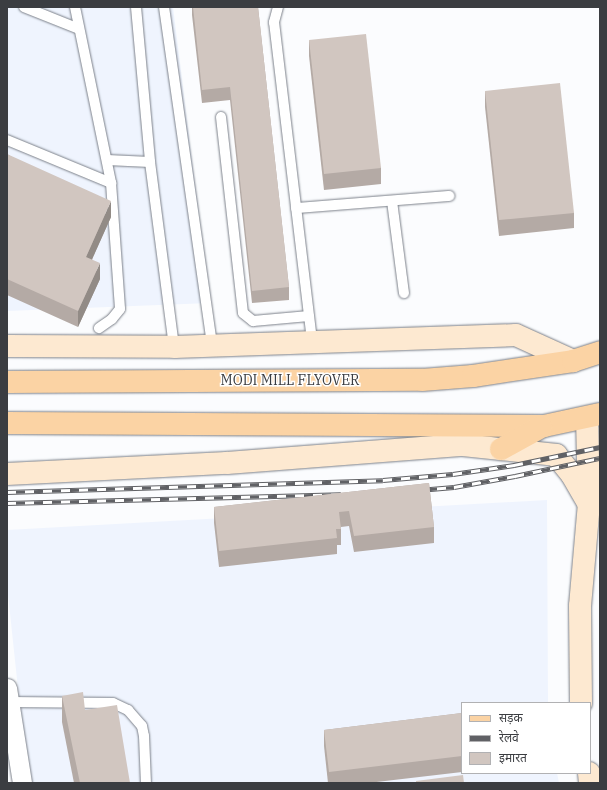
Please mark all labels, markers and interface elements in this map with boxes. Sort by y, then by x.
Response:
street label: MODI MILL FLYOVER [220,372,360,388]
legend [461,702,591,774]
text: सड़क [499,710,523,725]
text: रेलवे [499,730,519,745]
text: इमारत [499,750,527,765]

